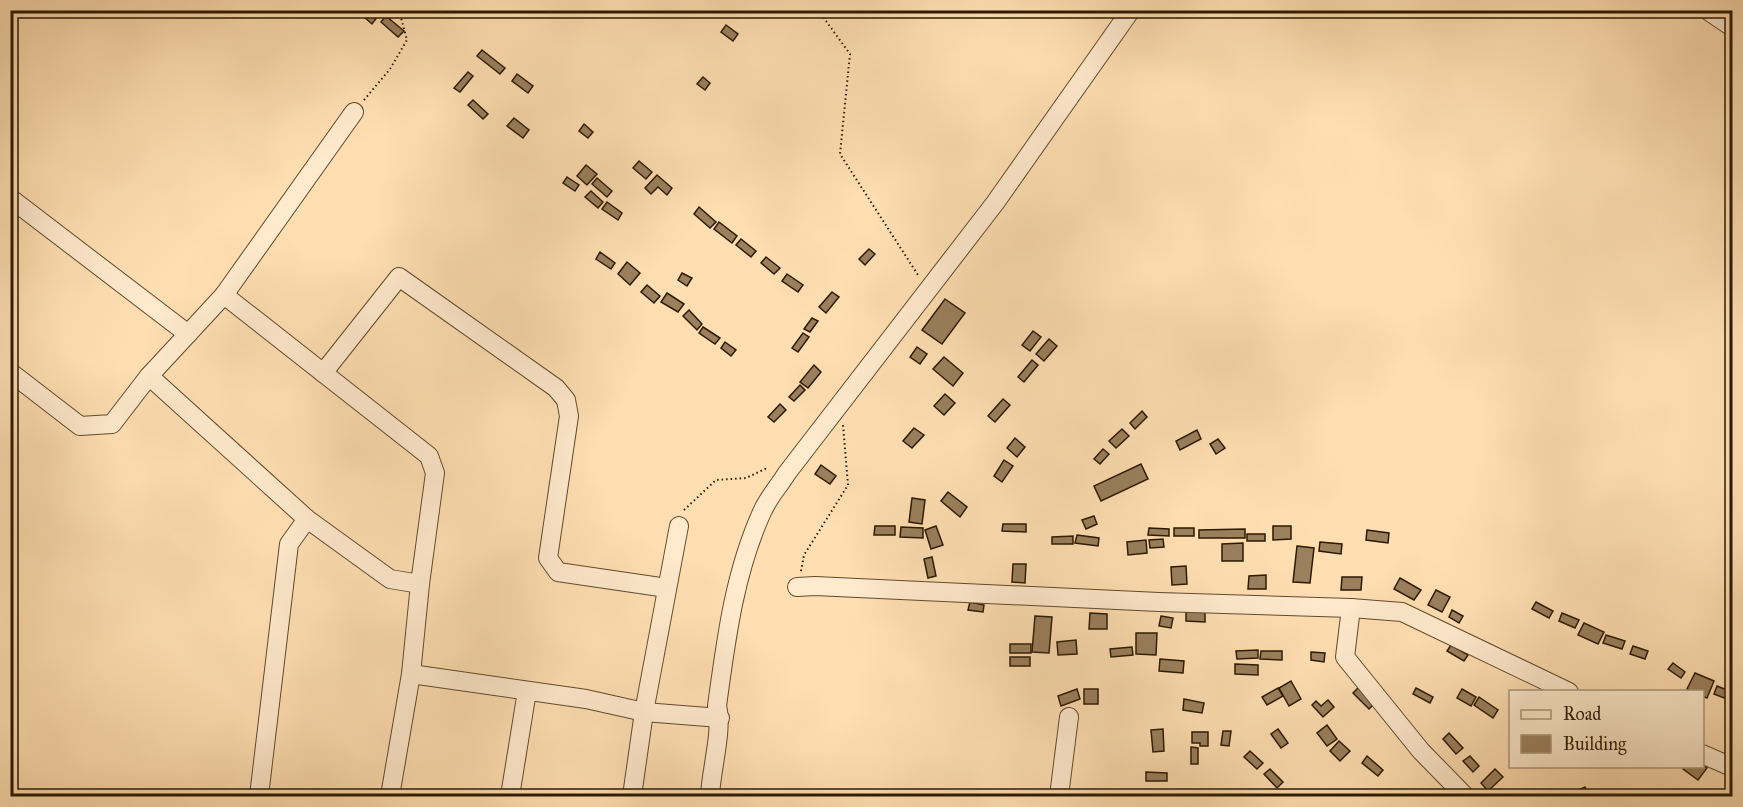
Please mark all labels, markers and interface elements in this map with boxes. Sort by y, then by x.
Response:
legend [1509,690,1704,768]
text: Road [1563,703,1601,725]
text: Building [1563,733,1627,756]

